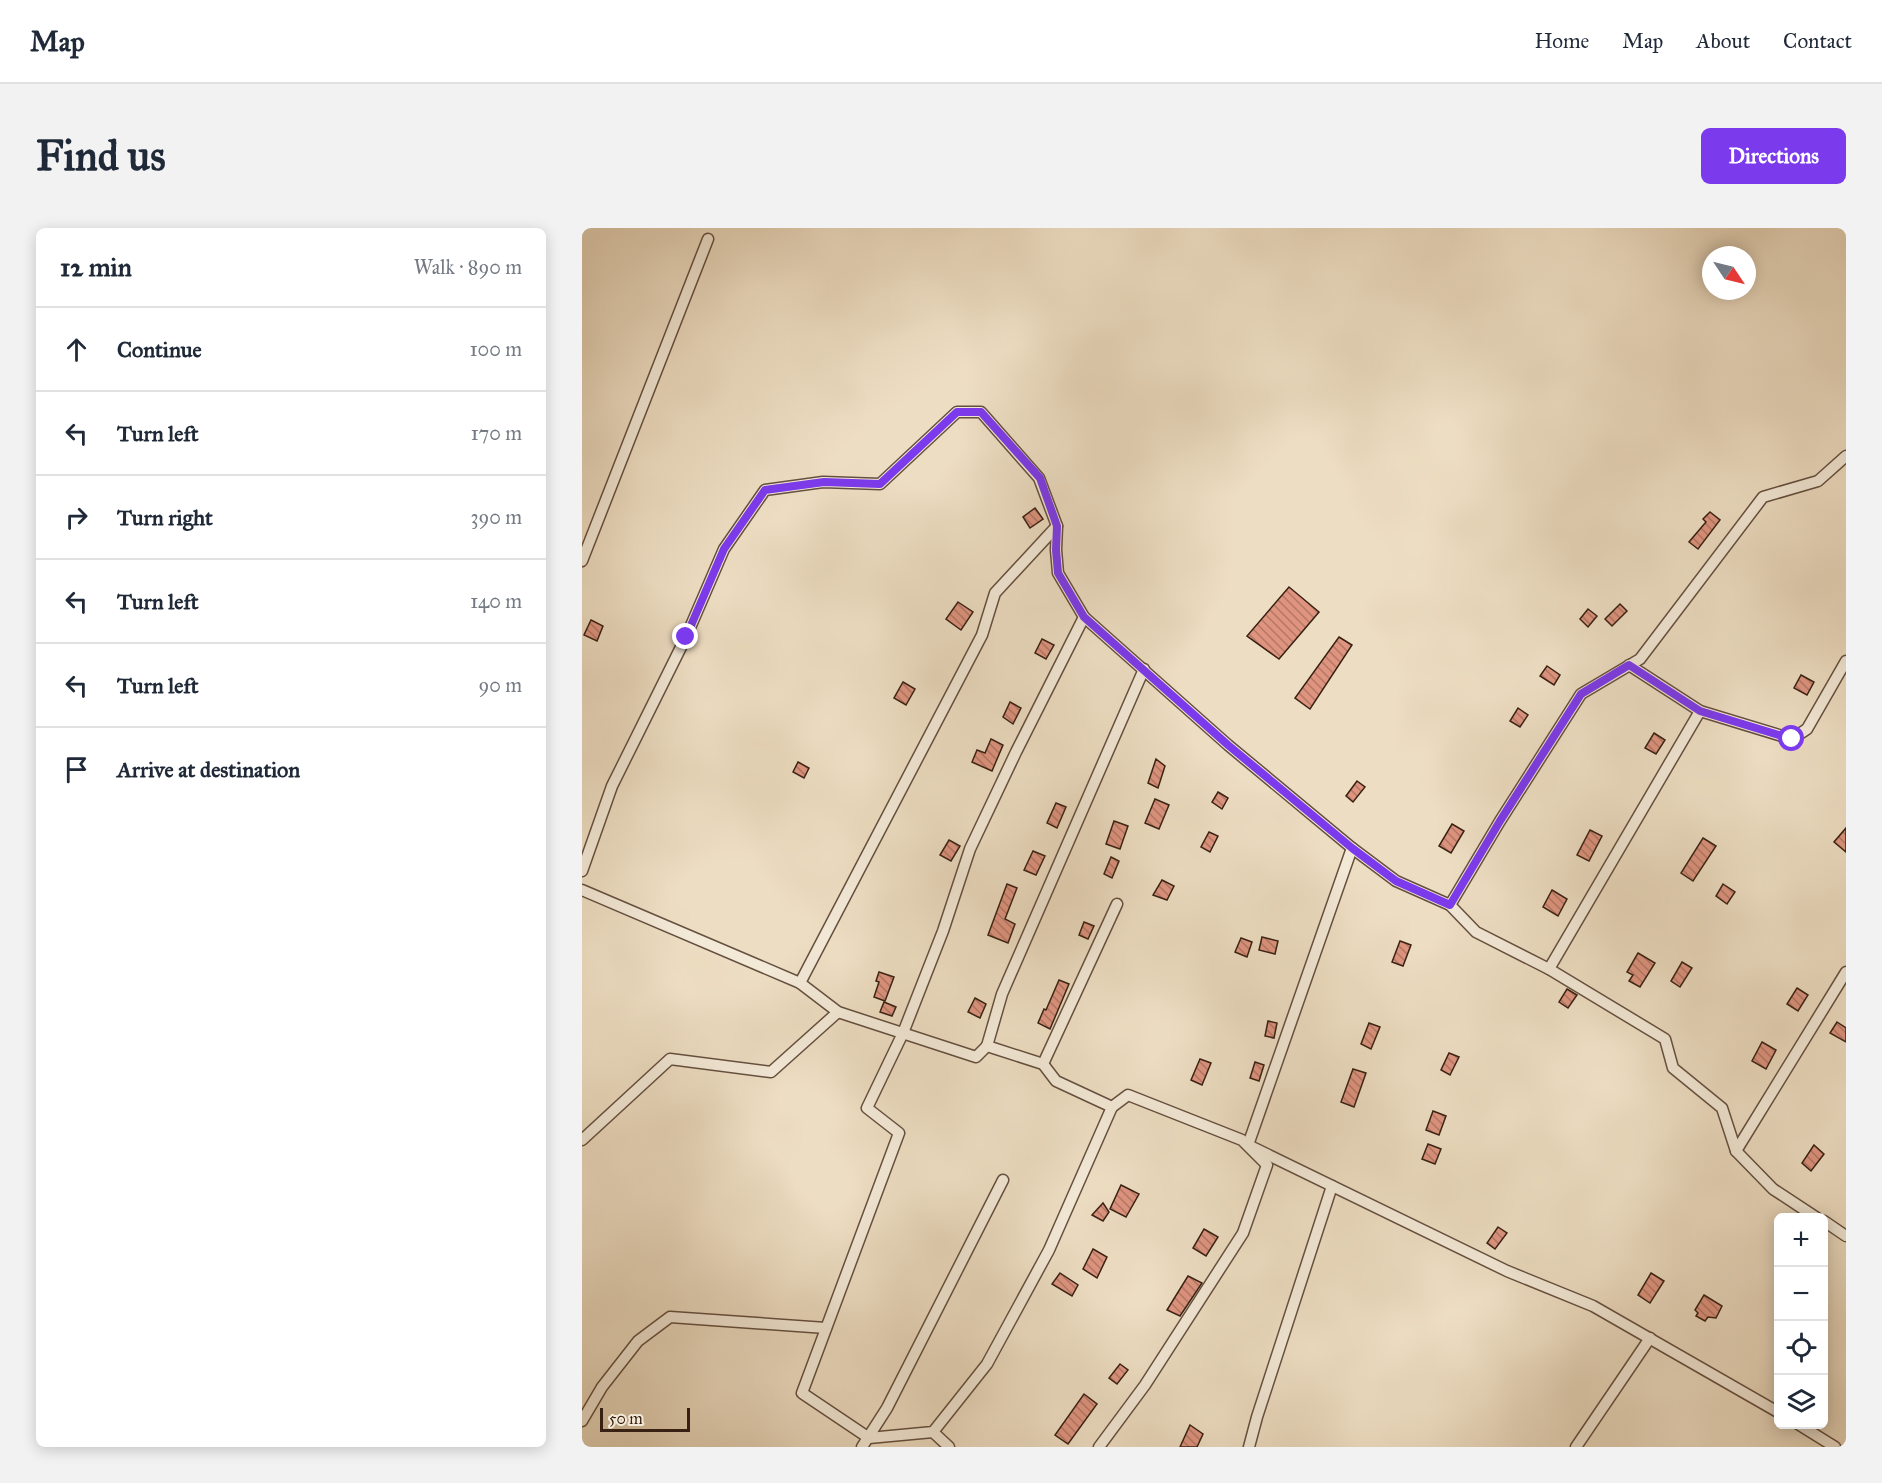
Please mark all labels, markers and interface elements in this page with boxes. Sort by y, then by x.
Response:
text: Map [30,24,85,59]
text: Home [1534,28,1589,54]
text: Map [1622,28,1663,54]
text: About [1696,28,1750,54]
text: Contact [1783,28,1852,54]
button: Directions [1701,128,1846,184]
text: Find us [36,130,166,182]
north arrow [1702,246,1756,300]
text: 12 min [60,251,132,283]
text: Walk · 890 m [414,255,522,279]
icon: ahead [60,333,93,366]
text: Continue [117,336,202,363]
text: 100 m [470,337,522,361]
icon: left [60,417,93,450]
text: Turn left [117,420,199,447]
text: 170 m [471,421,522,445]
icon: right [60,501,93,534]
text: Turn right [117,504,213,531]
text: 390 m [471,505,522,529]
icon: left [60,585,93,618]
text: Turn left [117,588,199,615]
text: 140 m [470,589,522,613]
route end [672,623,698,649]
icon: left [60,669,93,702]
text: Turn left [117,672,199,699]
text: 90 m [479,673,522,697]
route start [1778,725,1804,751]
icon: arrive [60,753,93,786]
text: Arrive at destination [117,756,300,783]
map controls [1774,1213,1828,1429]
button: + [1774,1213,1828,1267]
button: − [1774,1267,1828,1321]
button: locate [1774,1321,1828,1375]
button: layers [1774,1375,1828,1429]
scale bar [600,1405,690,1432]
text: 50 m [609,1409,643,1428]

